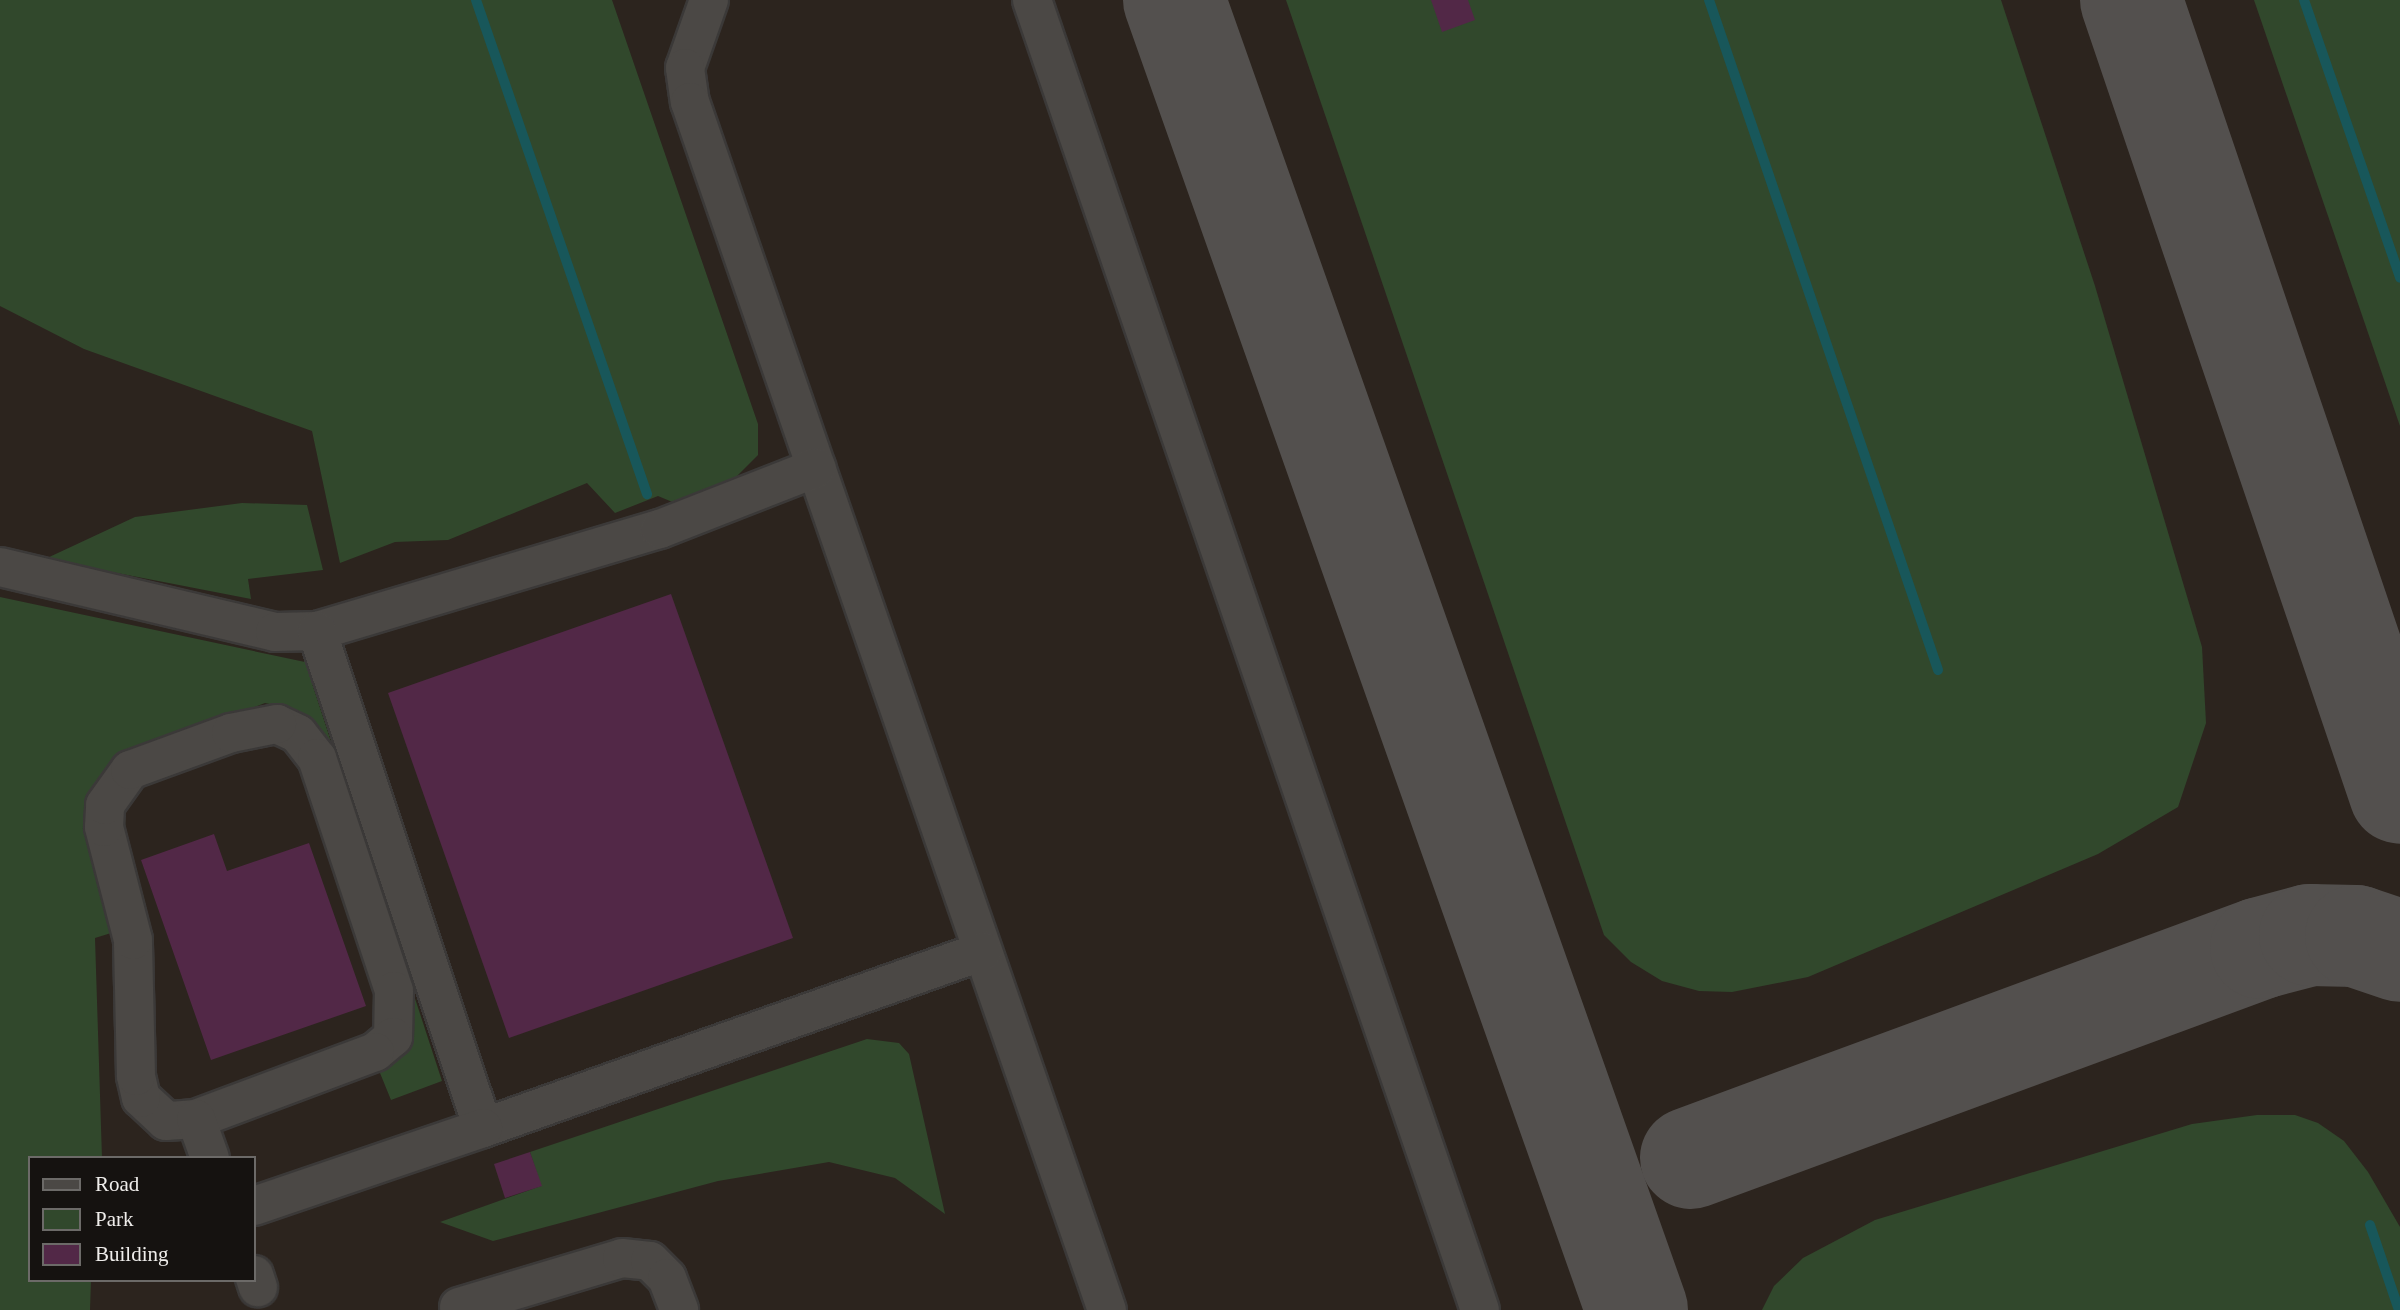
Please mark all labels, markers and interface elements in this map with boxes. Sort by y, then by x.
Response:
legend [28,1156,256,1282]
text: Road [95,1172,139,1196]
text: Park [95,1207,134,1231]
text: Building [95,1242,169,1266]

